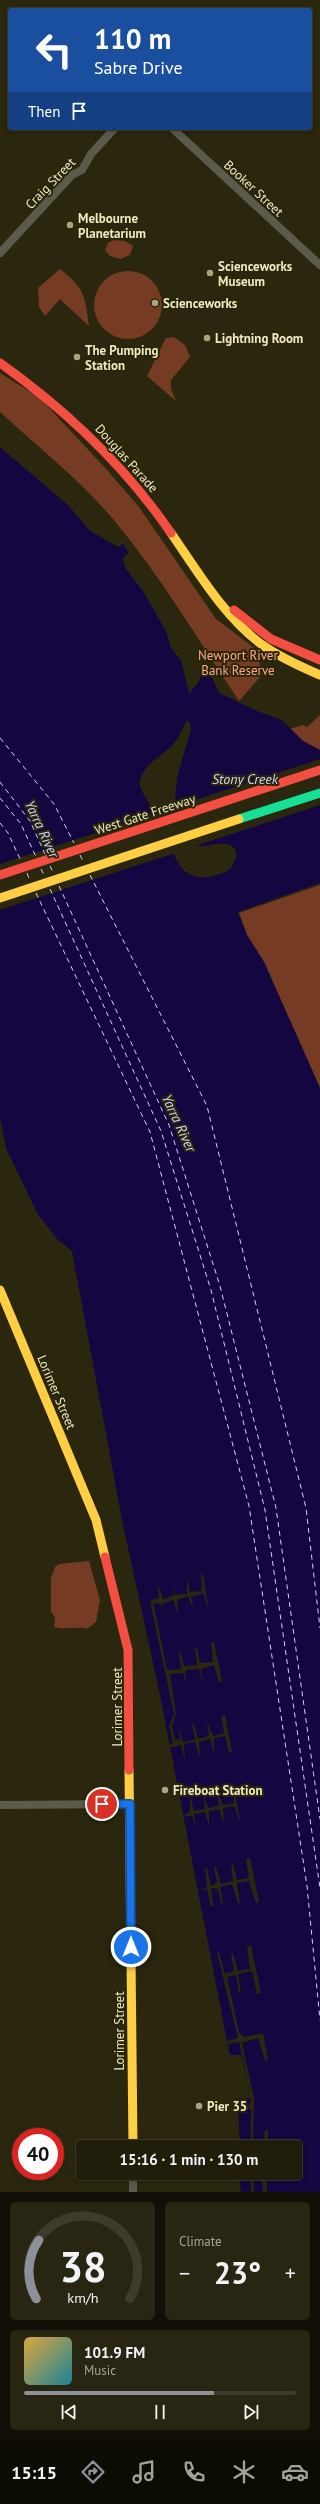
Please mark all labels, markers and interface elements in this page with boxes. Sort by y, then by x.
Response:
text: 110 m [94,20,171,57]
icon: left [28,24,80,76]
text: Sabre Drive [94,56,183,79]
icon: arrive [68,100,90,122]
text: Then [28,102,60,121]
street label: Craig Street [22,154,80,213]
street label: Booker Street [220,156,287,221]
place label: Melbourne Planetarium [78,210,146,242]
marker: Melbourne Planetarium [65,220,75,230]
place label: Scienceworks Museum [218,258,293,290]
marker: Scienceworks Museum [205,268,215,278]
place label: Scienceworks [163,295,238,312]
marker: Scienceworks [150,298,160,308]
place label: Lightning Room [215,330,303,347]
marker: Lightning Room [202,333,212,343]
place label: The Pumping Station [85,342,158,374]
marker: The Pumping Station [72,352,82,362]
street label: Douglas Parade [91,421,162,496]
park label: Newport River Bank Reserve [198,647,278,679]
water label: Stony Creek [212,770,279,788]
street label: West Gate Freeway [93,790,198,839]
water label: Yarra River [21,797,64,862]
water label: Yarra River [158,1091,201,1156]
street label: Lorimer Street [33,1352,80,1432]
street label: Lorimer Street [109,1667,126,1747]
place label: Fireboat Station [173,1782,262,1799]
marker: Fireboat Station [160,1785,170,1795]
pin [85,1787,119,1821]
icon: arrive [91,1793,113,1815]
position arrow [110,1926,152,1968]
street label: Lorimer Street [111,1991,128,2071]
place label: Pier 35 [207,2098,247,2115]
marker: Pier 35 [194,2101,204,2111]
speed limit sign: 40 [12,2128,64,2180]
text: 15:16 · 1 min · 130 m [120,2150,258,2169]
text: Climate [179,2233,222,2250]
text: 38 [59,2240,106,2293]
text: 23° [214,2253,261,2292]
text: − [179,2259,190,2287]
text: + [285,2259,296,2287]
text: km/h [67,2288,98,2307]
text: 101.9 FM [84,2343,145,2362]
text: Music [84,2362,116,2379]
icon: previous [58,2401,80,2423]
icon: pause [149,2401,171,2423]
icon: next [240,2401,262,2423]
icon: directions [79,2458,107,2486]
icon: music [130,2458,158,2486]
icon: phone [180,2458,208,2486]
icon: climate [230,2458,258,2486]
icon: car [281,2458,309,2486]
text: 15:15 [11,2461,57,2484]

